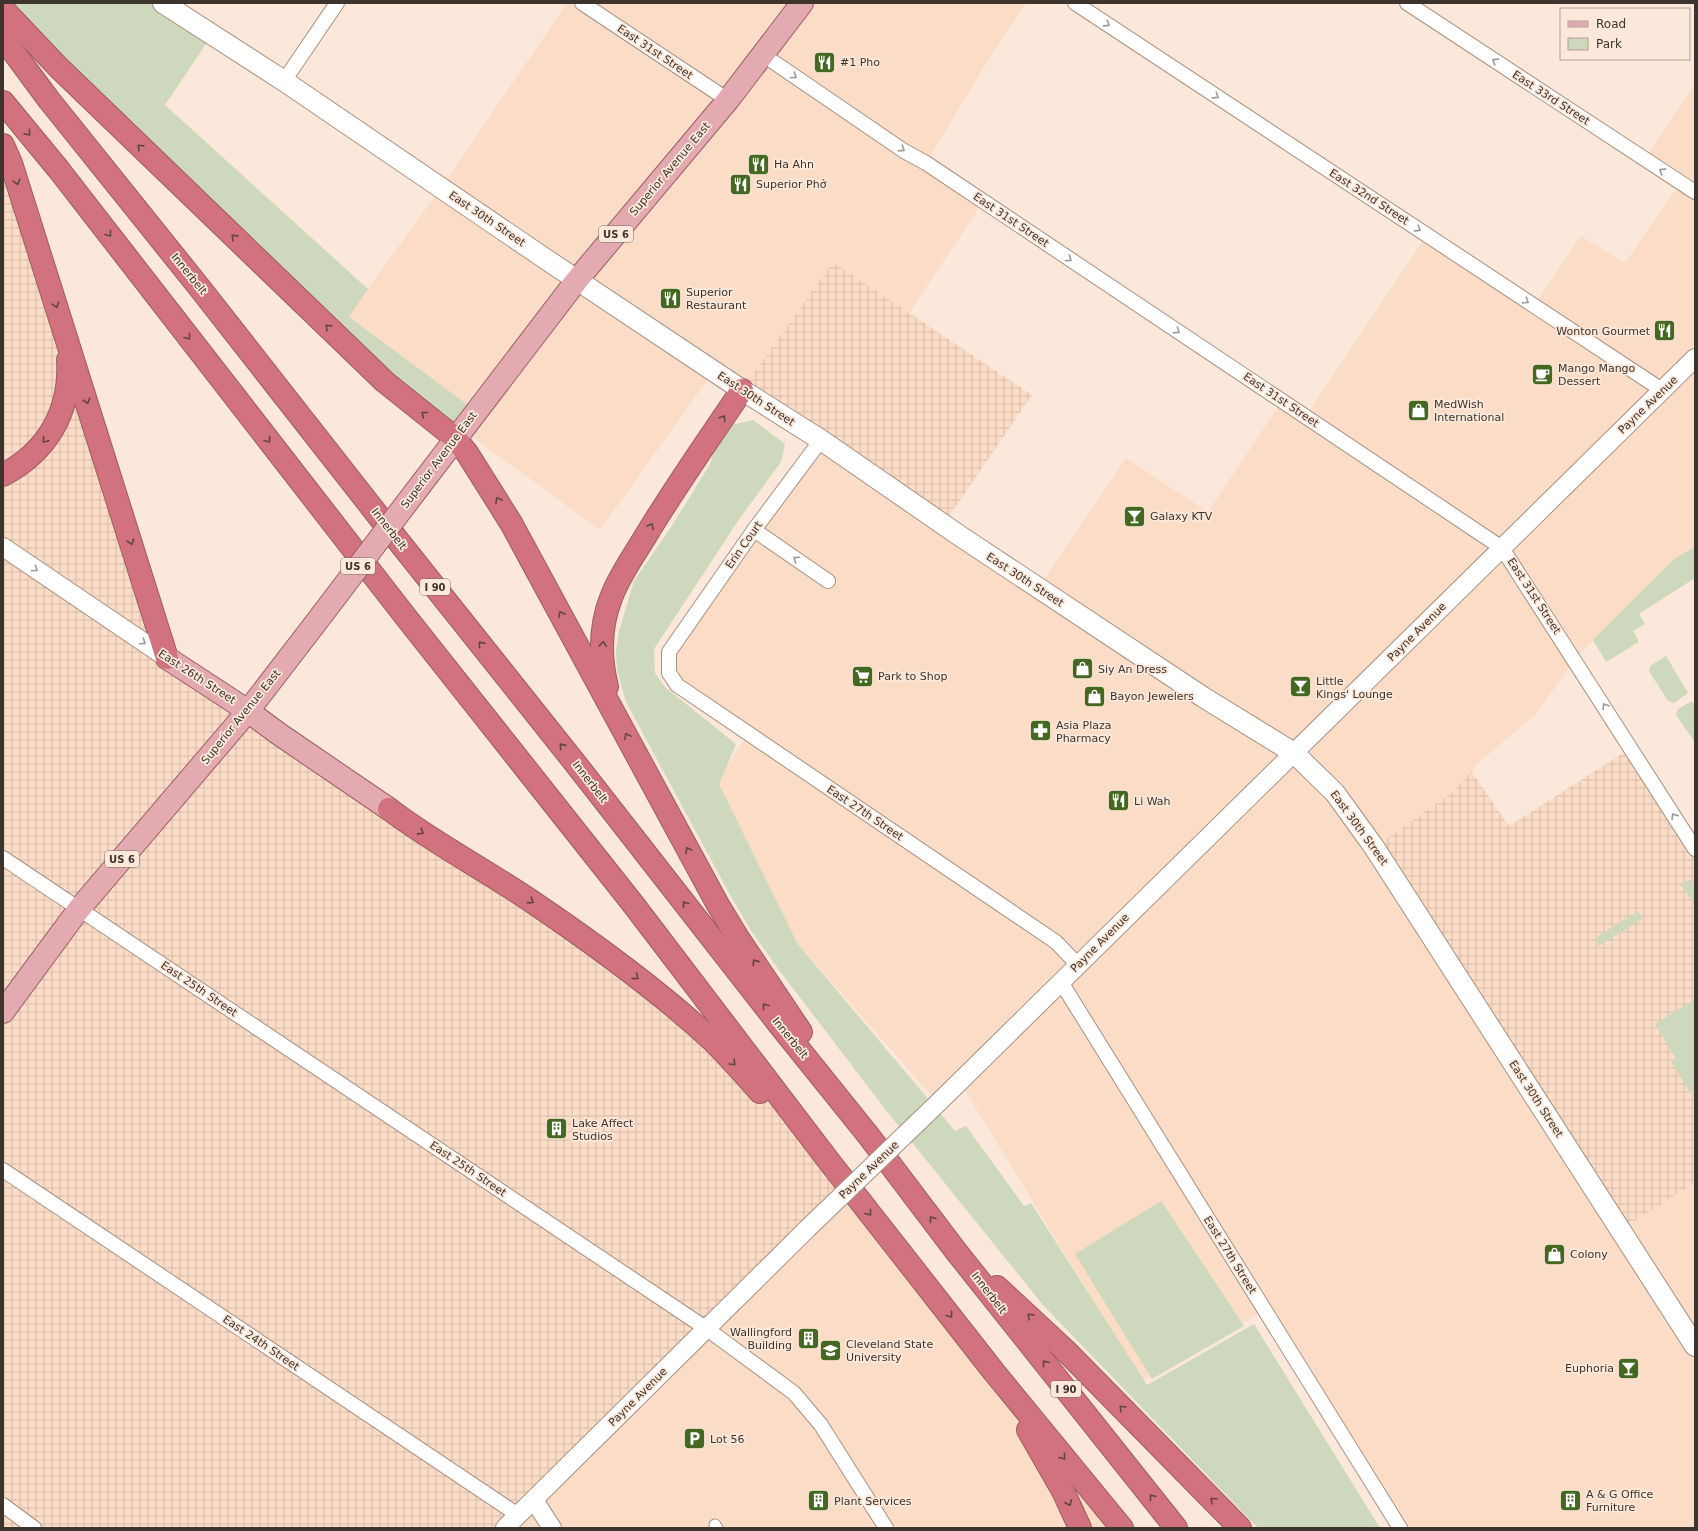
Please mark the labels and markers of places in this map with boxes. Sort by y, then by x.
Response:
restaurant icon: #1 Pho [811,49,837,75]
place label: #1 Pho [840,56,880,69]
restaurant icon: Ha Ahn [745,151,771,177]
place label: Ha Ahn [774,158,814,171]
restaurant icon: Superior Phở [728,171,754,197]
place label: Superior Phở [756,178,827,191]
restaurant icon: Superior Restaurant [658,285,684,311]
place label: Superior Restaurant [686,286,747,312]
restaurant icon: Wonton Gourmet [1652,318,1678,344]
place label: Wonton Gourmet [1556,325,1651,338]
cafe icon: Mango Mango Dessert [1530,361,1556,387]
place label: Mango Mango Dessert [1558,362,1636,388]
shop icon: MedWish International [1405,397,1431,423]
place label: MedWish International [1434,398,1504,424]
bar icon: Galaxy KTV [1121,503,1147,529]
place label: Galaxy KTV [1150,510,1213,523]
shop icon: Siy An Dress [1070,656,1096,682]
supermarket icon: Park to Shop [850,663,876,689]
place label: Siy An Dress [1098,663,1167,676]
place label: Park to Shop [878,670,947,683]
bar icon: Little Kings' Lounge [1288,674,1314,700]
place label: Little Kings' Lounge [1316,675,1393,701]
shop icon: Bayon Jewelers [1081,683,1107,709]
place label: Bayon Jewelers [1110,690,1194,703]
pharmacy icon: Asia Plaza Pharmacy [1027,718,1053,744]
place label: Asia Plaza Pharmacy [1056,719,1112,745]
restaurant icon: Li Wah [1105,788,1131,814]
place label: Li Wah [1134,795,1171,808]
building icon: Lake Affect Studios [543,1116,569,1142]
place label: Lake Affect Studios [572,1117,634,1143]
shop icon: Colony [1542,1241,1568,1267]
place label: Colony [1570,1248,1608,1261]
building icon: Wallingford Building [795,1325,821,1351]
place label: Wallingford Building [730,1326,792,1352]
school or university icon: Cleveland State University [818,1337,844,1363]
place label: Cleveland State University [846,1338,933,1364]
bar icon: Euphoria [1616,1355,1642,1381]
place label: Euphoria [1565,1362,1614,1375]
parking icon: Lot 56 [681,1426,707,1452]
place label: Lot 56 [710,1433,744,1446]
building icon: A & G Office Furniture [1557,1487,1583,1513]
building icon: Plant Services [805,1488,831,1514]
place label: A & G Office Furniture [1586,1488,1653,1514]
place label: Plant Services [834,1495,912,1508]

